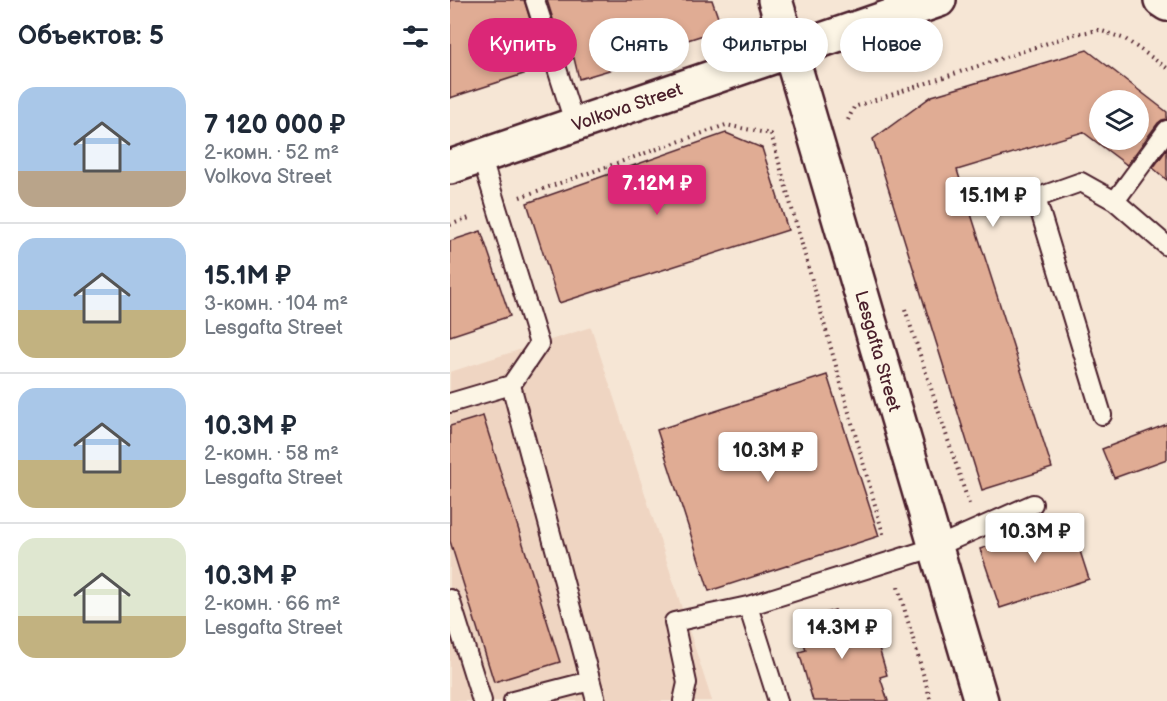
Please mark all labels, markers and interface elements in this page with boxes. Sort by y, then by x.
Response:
chip: Купить [468,18,577,72]
chip: Снять [589,18,689,72]
chip: Фильтры [701,18,828,72]
chip: Новое [840,18,943,72]
icon: filters [399,20,432,53]
text: Объектов: 5 [18,21,164,52]
street label: Volkova Street [569,79,685,136]
map controls [1089,90,1149,150]
button: layers [1089,90,1149,150]
text: 7 120 000 ₽ [204,110,345,141]
icon: home [66,111,138,183]
text: 2-комн. · 52 m² [204,141,339,165]
text: Volkova Street [204,165,332,189]
pin: 7.12M ₽ [602,165,712,216]
text: 7.12M ₽ [622,172,692,196]
pin: 15.1M ₽ [938,177,1048,228]
text: 15.1M ₽ [959,184,1027,208]
text: 15.1M ₽ [204,261,291,292]
icon: home [66,262,138,334]
street label: Lesgafta Street [850,288,905,414]
text: 3-комн. · 104 m² [204,292,348,316]
text: Lesgafta Street [204,316,343,340]
text: 10.3M ₽ [204,411,297,442]
icon: home [66,412,138,484]
pin: 10.3M ₽ [713,432,823,483]
text: 10.3M ₽ [732,439,804,463]
text: 2-комн. · 58 m² [204,442,339,466]
text: Lesgafta Street [204,466,343,490]
pin: 10.3M ₽ [980,513,1090,564]
text: 10.3M ₽ [999,520,1071,544]
text: 10.3M ₽ [204,561,297,592]
icon: home [66,562,138,634]
text: 2-комн. · 66 m² [204,592,340,616]
pin: 14.3M ₽ [787,609,897,660]
text: Lesgafta Street [204,616,343,640]
text: 14.3M ₽ [807,616,877,640]

